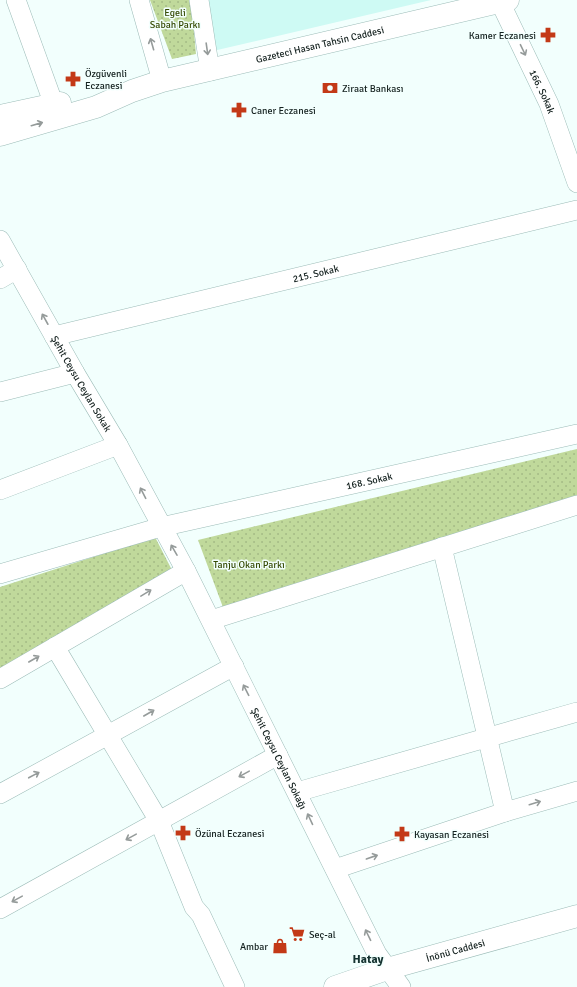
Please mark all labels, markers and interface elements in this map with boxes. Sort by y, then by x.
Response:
park label: Egeli Sabah Parkı [150,7,200,31]
street label: Gazeteci Hasan Tahsin Caddesi [255,24,385,66]
pharmacy icon: Kamer Eczanesi [539,26,557,44]
place label: Kamer Eczanesi [469,30,536,42]
one-way arrow [148,37,155,50]
one-way arrow [203,42,211,55]
one-way arrow [520,44,527,56]
place label: Özgüvenli Eczanesi [85,68,127,92]
street label: 166. Sokak [526,68,557,115]
pharmacy icon: Özgüvenli Eczanesi [64,70,82,88]
bank icon: Ziraat Bankası [321,79,339,97]
place label: Ziraat Bankası [342,83,403,95]
pharmacy icon: Caner Eczanesi [230,101,248,119]
place label: Caner Eczanesi [251,105,316,117]
one-way arrow [31,120,44,127]
street label: 215. Sokak [292,263,340,285]
one-way arrow [40,313,48,325]
street label: Şehit Ceysu Ceylan Sokak [48,334,114,434]
street label: 168. Sokak [345,470,394,492]
one-way arrow [139,487,146,499]
one-way arrow [169,544,177,556]
park label: Tanju Okan Parkı [213,559,285,571]
one-way arrow [140,589,152,597]
one-way arrow [28,655,40,663]
one-way arrow [242,684,249,696]
street label: Şehit Ceysu Ceylan Sokağı [248,706,309,812]
one-way arrow [142,709,154,717]
one-way arrow [238,770,250,778]
one-way arrow [28,771,40,779]
one-way arrow [528,799,541,806]
one-way arrow [306,813,313,825]
pharmacy icon: Özünal Eczanesi [174,824,192,842]
pharmacy icon: Kayasan Eczanesi [393,825,411,843]
place label: Özünal Eczanesi [195,828,264,840]
place label: Kayasan Eczanesi [414,829,489,841]
one-way arrow [125,833,137,841]
one-way arrow [365,853,378,860]
one-way arrow [11,896,23,904]
supermarket icon: Seç-al [288,925,306,943]
place label: Seç-al [309,929,336,941]
one-way arrow [364,930,371,942]
shop icon: Ambar [271,937,289,955]
street label: İnönü Caddesi [425,937,486,965]
place label: Ambar [240,941,268,953]
district label: Hatay [353,952,383,967]

